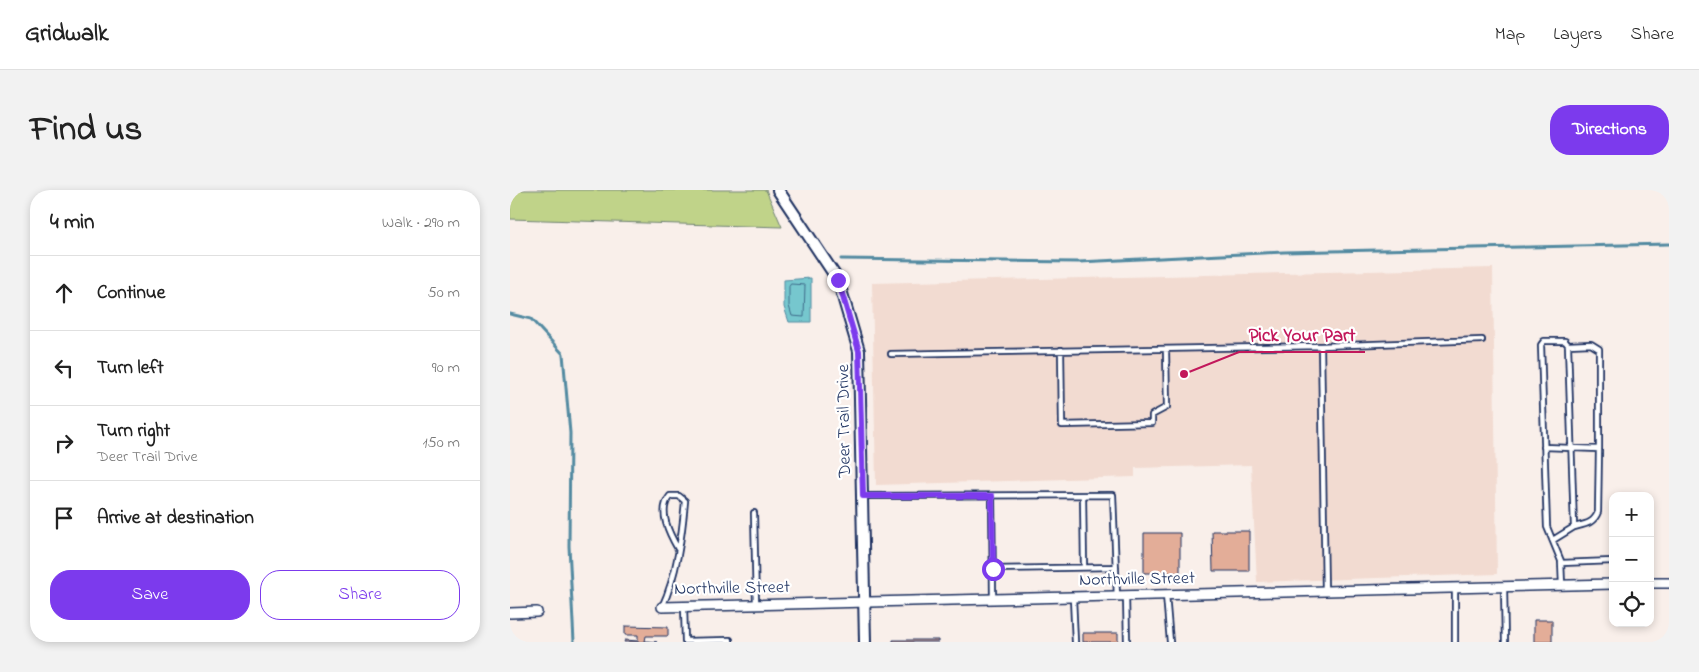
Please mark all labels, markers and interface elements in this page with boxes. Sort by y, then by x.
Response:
text: Gridwalk [25,17,109,52]
text: Map [1495,22,1525,48]
text: Layers [1553,22,1603,48]
text: Share [1631,22,1674,48]
text: Find us [30,105,142,156]
button: Directions [1550,105,1669,155]
text: 4 min [50,208,94,238]
text: Walk · 290 m [382,211,460,235]
route end [827,269,850,292]
icon: ahead [50,279,78,307]
text: Continue [97,280,165,307]
text: 50 m [428,281,460,305]
callout: Pick Your Part [1239,318,1365,352]
text: Pick Your Part [1249,323,1356,350]
icon: left [50,354,78,382]
text: Turn left [97,355,164,382]
text: 90 m [432,356,460,380]
street label: Deer Trail Drive [831,363,859,479]
text: Turn right [97,418,170,445]
icon: right [50,429,78,457]
text: 150 m [422,431,460,455]
text: Deer Trail Drive [97,445,198,469]
map controls [1609,492,1654,627]
button: + [1609,492,1654,537]
icon: arrive [50,504,78,532]
text: Arrive at destination [97,505,254,532]
button: − [1609,537,1654,582]
route start [982,558,1005,581]
street label: Northville Street [1079,566,1195,594]
button: Save [50,570,250,620]
button: Share [260,570,460,620]
street label: Northville Street [674,575,790,603]
button: locate [1609,582,1654,627]

